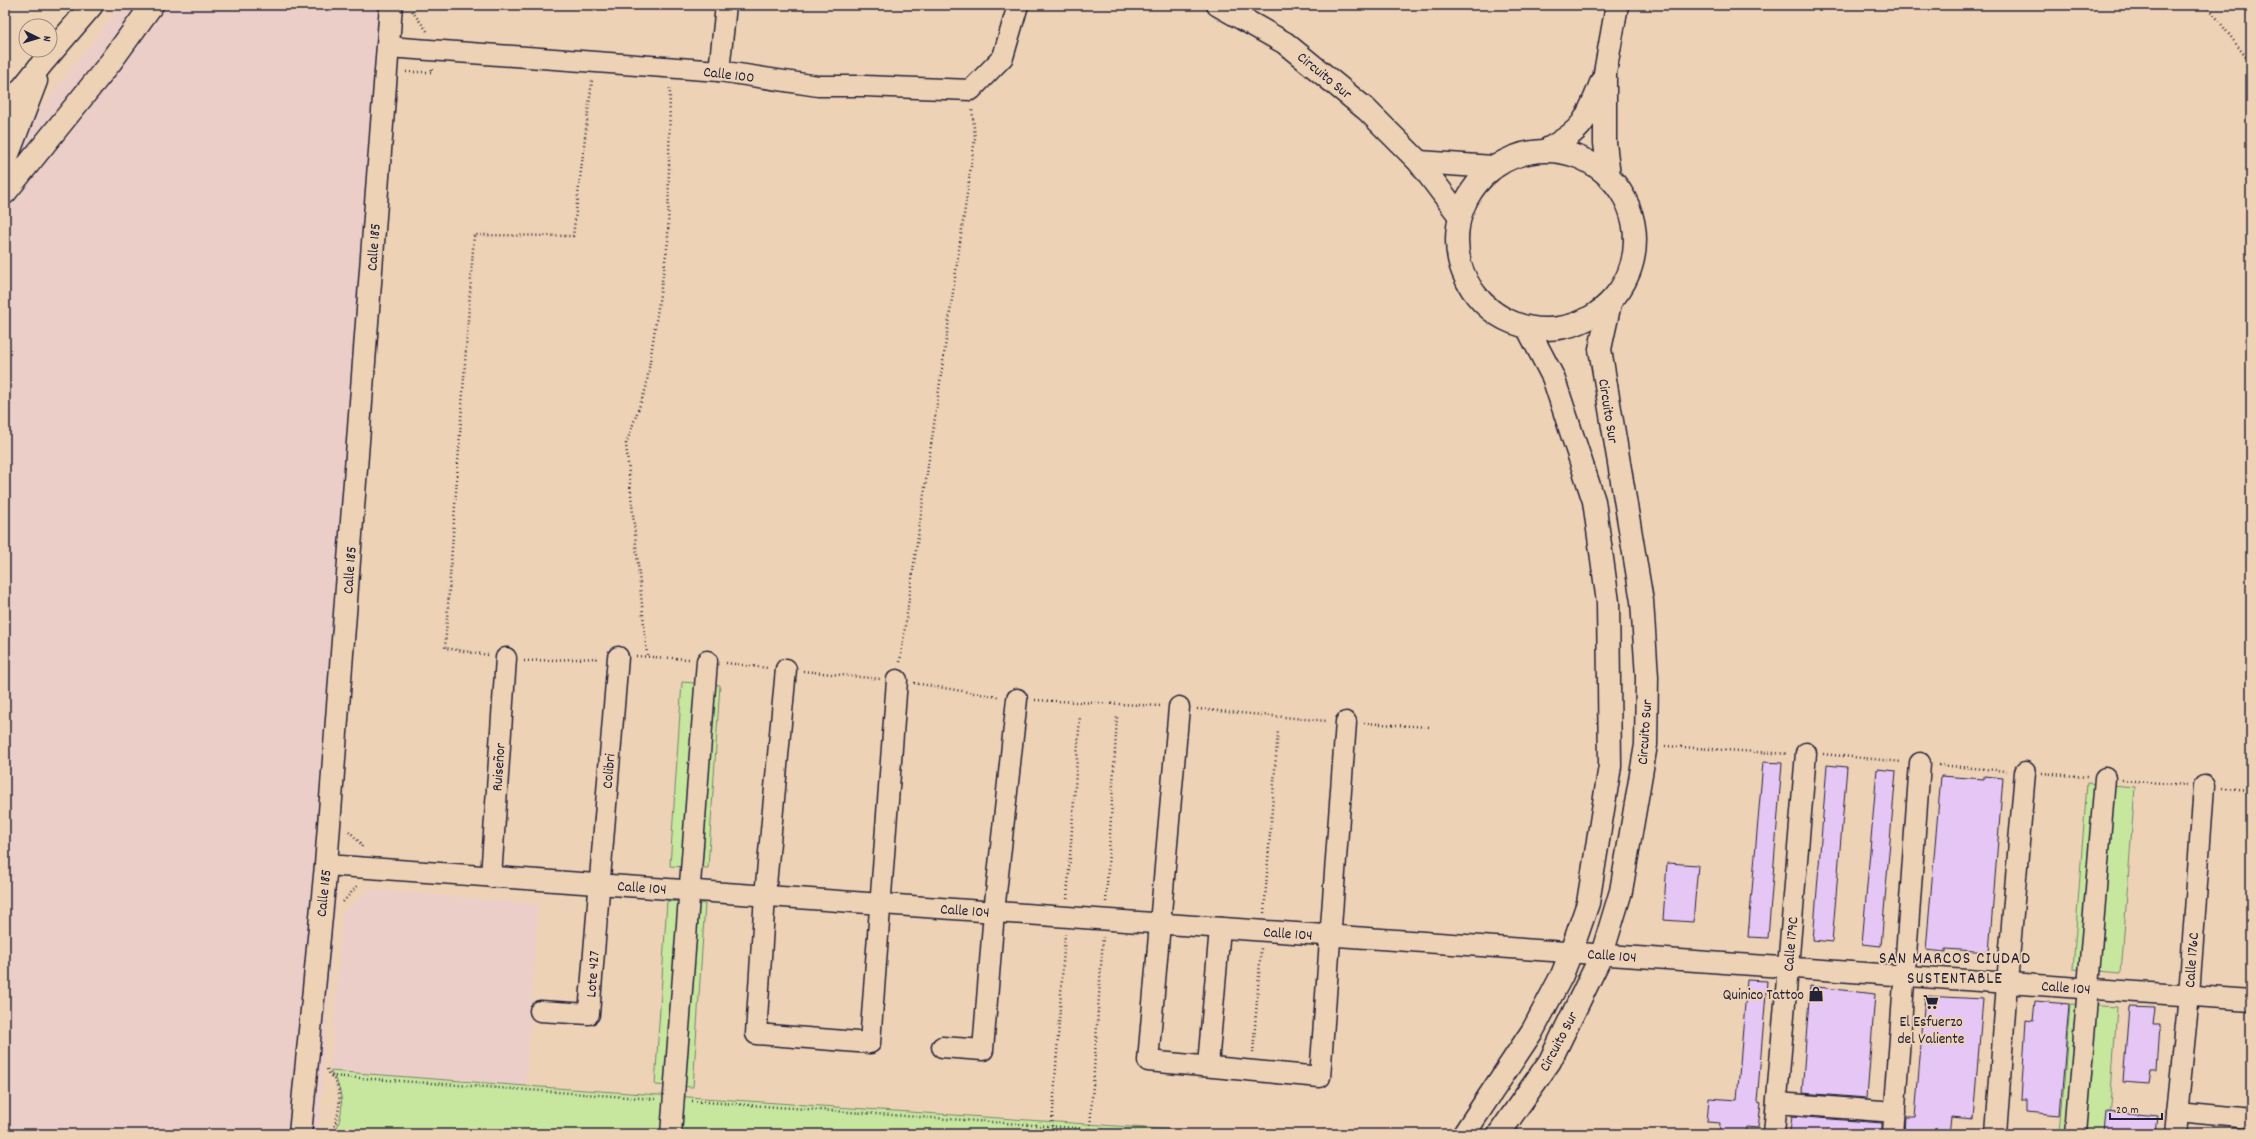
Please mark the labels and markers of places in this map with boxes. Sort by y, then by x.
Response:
place label: Quinico Tattoo [1723,985,1804,1007]
shop icon: Quinico Tattoo [1807,985,1825,1003]
supermarket icon: El Esfuerzo del Valiente [1922,993,1940,1011]
place label: El Esfuerzo del Valiente [1898,1012,1965,1051]

